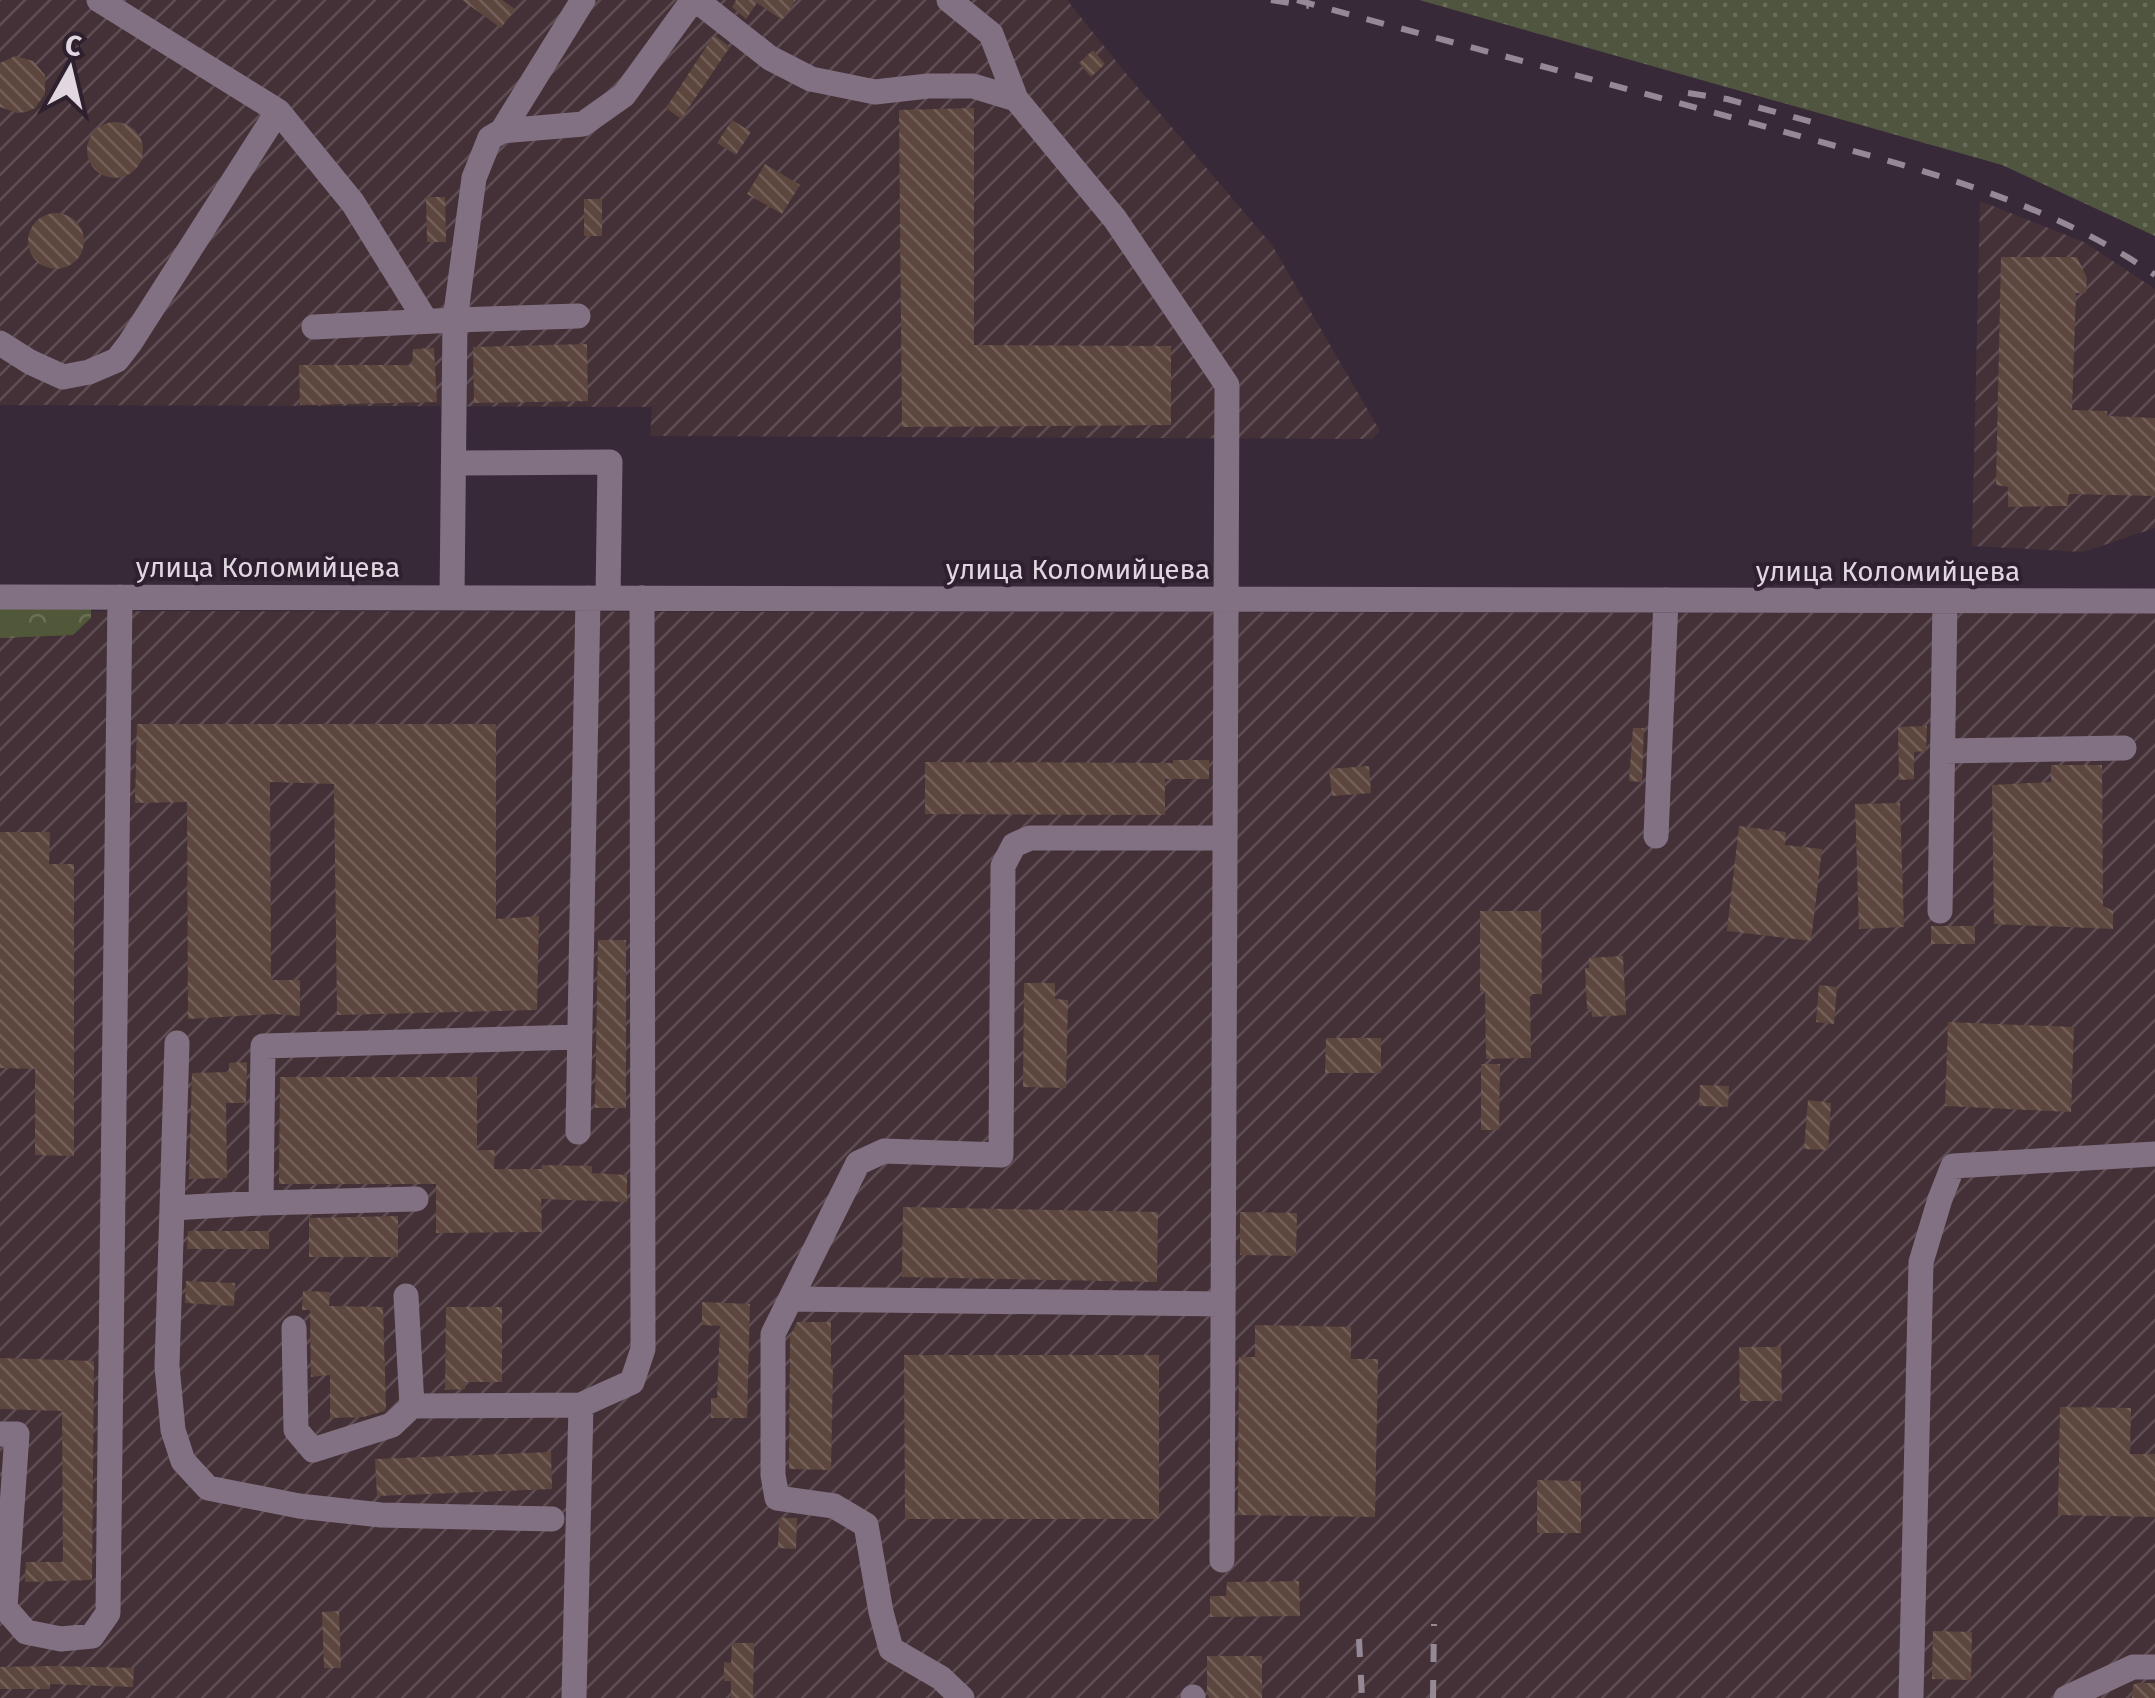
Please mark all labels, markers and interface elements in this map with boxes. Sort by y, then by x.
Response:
north arrow [20,20,120,120]
text: С [63,28,84,63]
street label: улица Коломийцева [136,551,400,584]
street label: улица Коломийцева [946,553,1210,586]
street label: улица Коломийцева [1756,555,2020,588]

